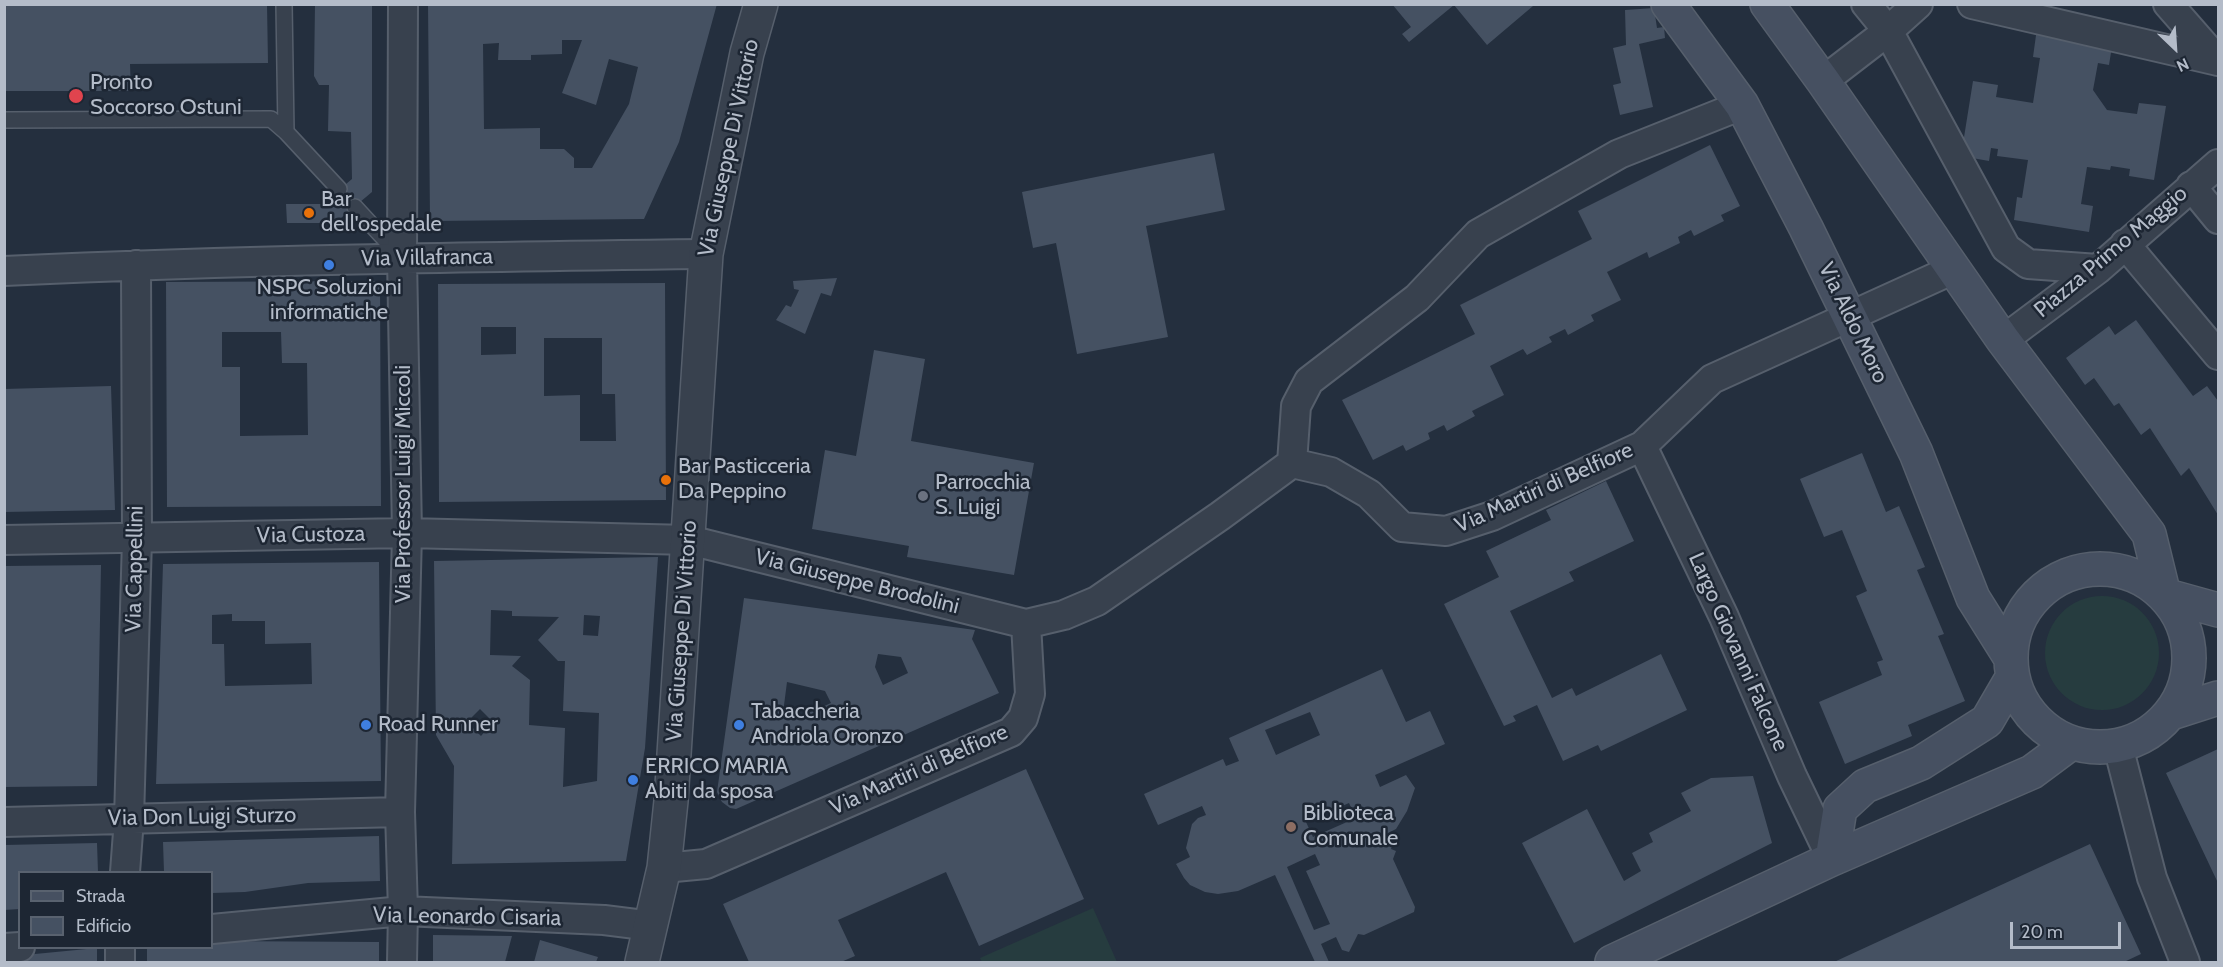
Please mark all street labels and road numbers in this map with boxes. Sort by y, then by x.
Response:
street label: Via Giuseppe Di Vittorio [693,37,765,259]
street label: Piazza Primo Maggio [2029,180,2193,324]
street label: Via Villafranca [361,244,493,272]
street label: Via Aldo Moro [1812,258,1894,388]
street label: Via Professor Luigi Miccoli [391,365,417,603]
street label: Via Martiri di Belfiore [1451,437,1637,539]
street label: Via Cappellini [121,506,149,632]
street label: Via Giuseppe Di Vittorio [661,520,703,742]
street label: Via Custoza [257,521,365,549]
street label: Via Giuseppe Brodolini [752,544,962,620]
street label: Largo Giovanni Falcone [1682,549,1794,755]
street label: Via Martiri di Belfiore [826,719,1012,821]
street label: Via Don Luigi Sturzo [108,802,296,832]
street label: Via Leonardo Cisaria [373,902,561,932]

